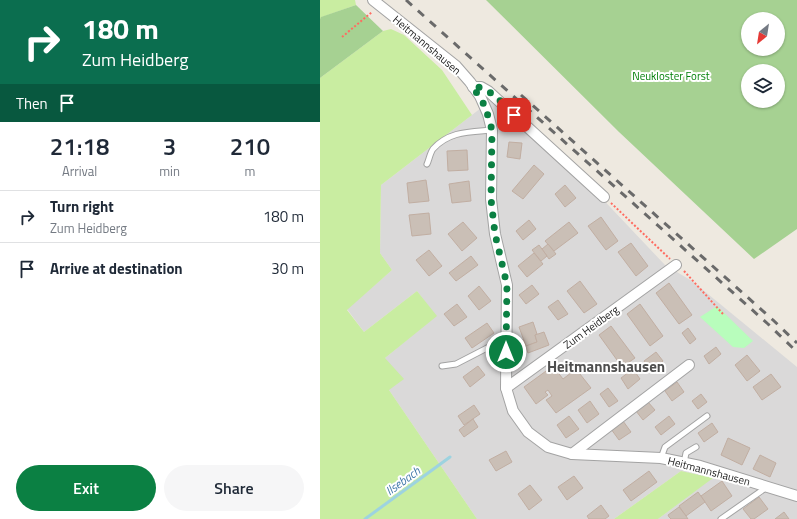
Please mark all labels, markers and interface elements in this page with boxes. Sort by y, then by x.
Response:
text: 180 m [82,7,159,50]
street label: Heitmannshausen [389,12,465,78]
north arrow [741,12,785,56]
map controls [741,12,785,108]
icon: right [16,16,68,68]
text: Zum Heidberg [82,46,189,73]
button: layers [741,64,785,108]
park label: Neukloster Forst [632,68,710,84]
text: Then [16,92,48,115]
icon: arrive [56,92,78,114]
pin [497,98,531,132]
icon: arrive [503,104,525,126]
text: 21:18 [50,128,109,164]
text: 3 [163,128,176,164]
text: 210 [230,128,270,164]
text: Arrival [62,161,97,181]
text: min [159,161,180,181]
text: m [245,161,255,181]
text: Turn right [50,195,114,218]
text: 180 m [263,205,304,228]
icon: right [16,206,38,228]
text: Zum Heidberg [50,218,127,238]
text: Arrive at destination [50,257,183,280]
text: 30 m [271,257,304,280]
icon: arrive [16,258,38,280]
street label: Zum Heidberg [560,301,622,353]
position arrow [485,331,527,373]
district label: Heitmannshausen [547,355,665,378]
street label: Heitmannshausen [666,452,752,490]
water label: Ilsebach [381,461,425,500]
button: Exit [16,465,156,511]
button: Share [164,465,304,511]

